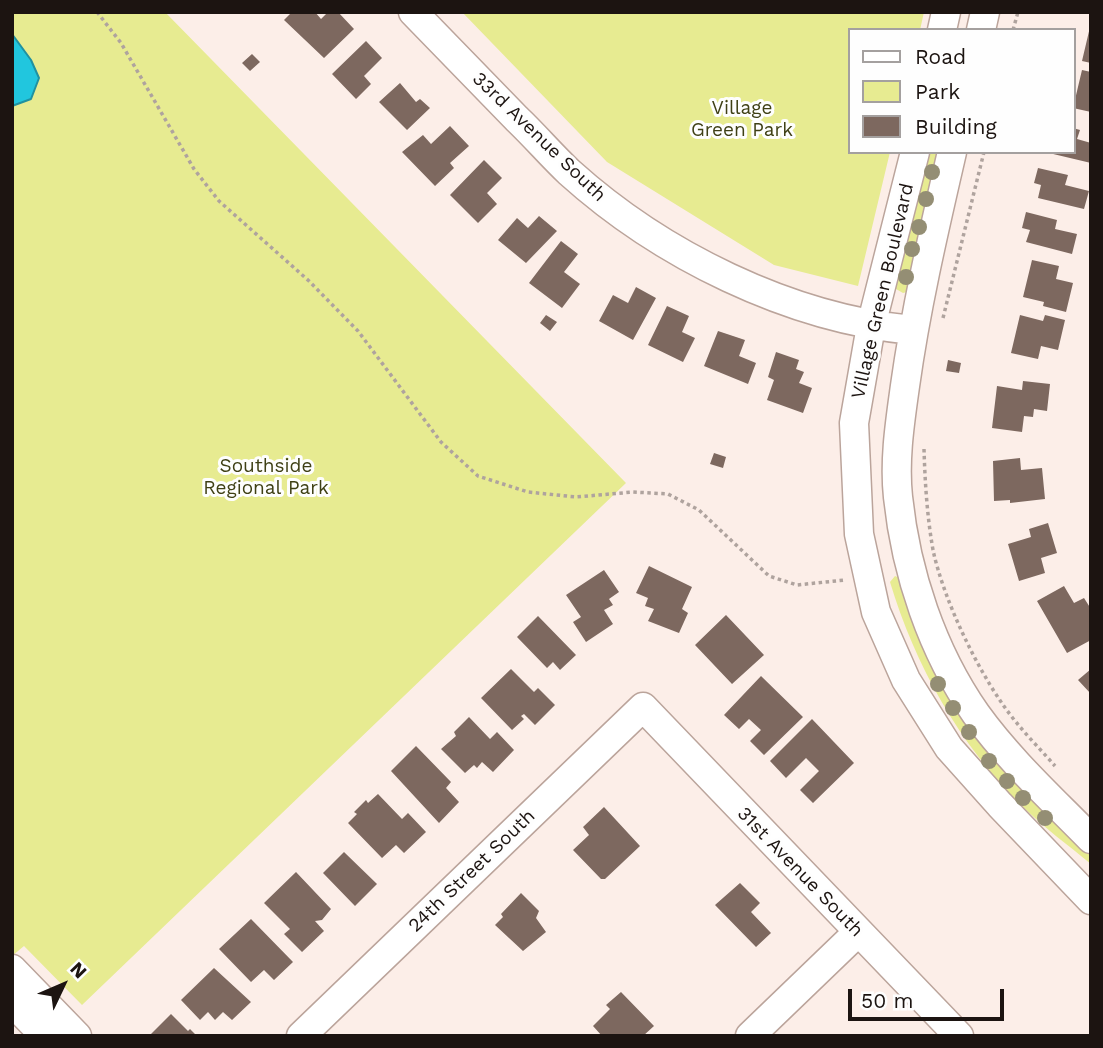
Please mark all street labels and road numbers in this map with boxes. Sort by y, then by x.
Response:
street label: 33rd Avenue South [468,67,610,207]
street label: Village Green Boulevard [847,181,919,401]
street label: 31st Avenue South [732,802,868,942]
street label: 24th Street South [404,805,540,937]

